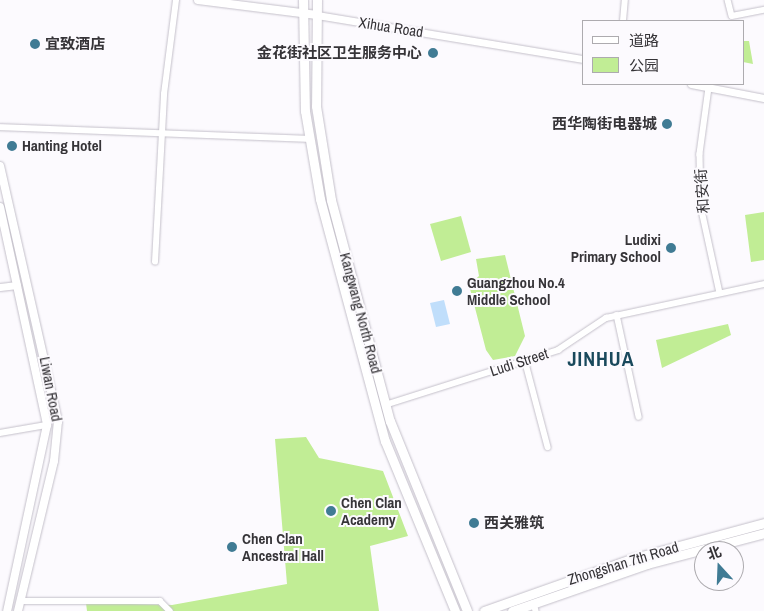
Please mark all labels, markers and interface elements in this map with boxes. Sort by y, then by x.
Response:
street label: Xihua Road [358,13,424,41]
legend [582,20,744,85]
text: 道路 [629,30,659,51]
place label: 宜致酒店 [45,35,105,53]
marker: 宜致酒店 [29,38,41,50]
place label: 金花街社区卫生服务中心 [257,44,422,62]
marker: 金花街社区卫生服务中心 [426,46,440,60]
text: 公园 [629,55,659,76]
place label: 西华陶街电器城 [552,115,657,133]
marker: 西华陶街电器城 [661,118,673,130]
place label: Hanting Hotel [22,137,102,155]
marker: Hanting Hotel [6,140,18,152]
street label: 和安街 [691,168,713,214]
place label: Ludixi Primary School [571,230,661,265]
marker: Ludixi Primary School [665,242,677,254]
street label: Kangwang North Road [336,251,386,375]
place label: Guangzhou No.4 Middle School [467,273,565,308]
marker: Guangzhou No.4 Middle School [451,285,463,297]
street label: Ludi Street [488,344,550,380]
district label: JINHUA [567,346,635,370]
street label: Liwan Road [36,355,66,423]
place label: Chen Clan Academy [341,493,402,528]
marker: Chen Clan Academy [325,505,337,517]
place label: 西关雅筑 [484,514,544,532]
marker: 西关雅筑 [468,517,480,529]
place label: Chen Clan Ancestral Hall [242,529,324,564]
street label: Zhongshan 7th Road [565,538,681,588]
marker: Chen Clan Ancestral Hall [226,541,238,553]
north arrow [694,541,744,591]
text: 北 [705,542,724,564]

